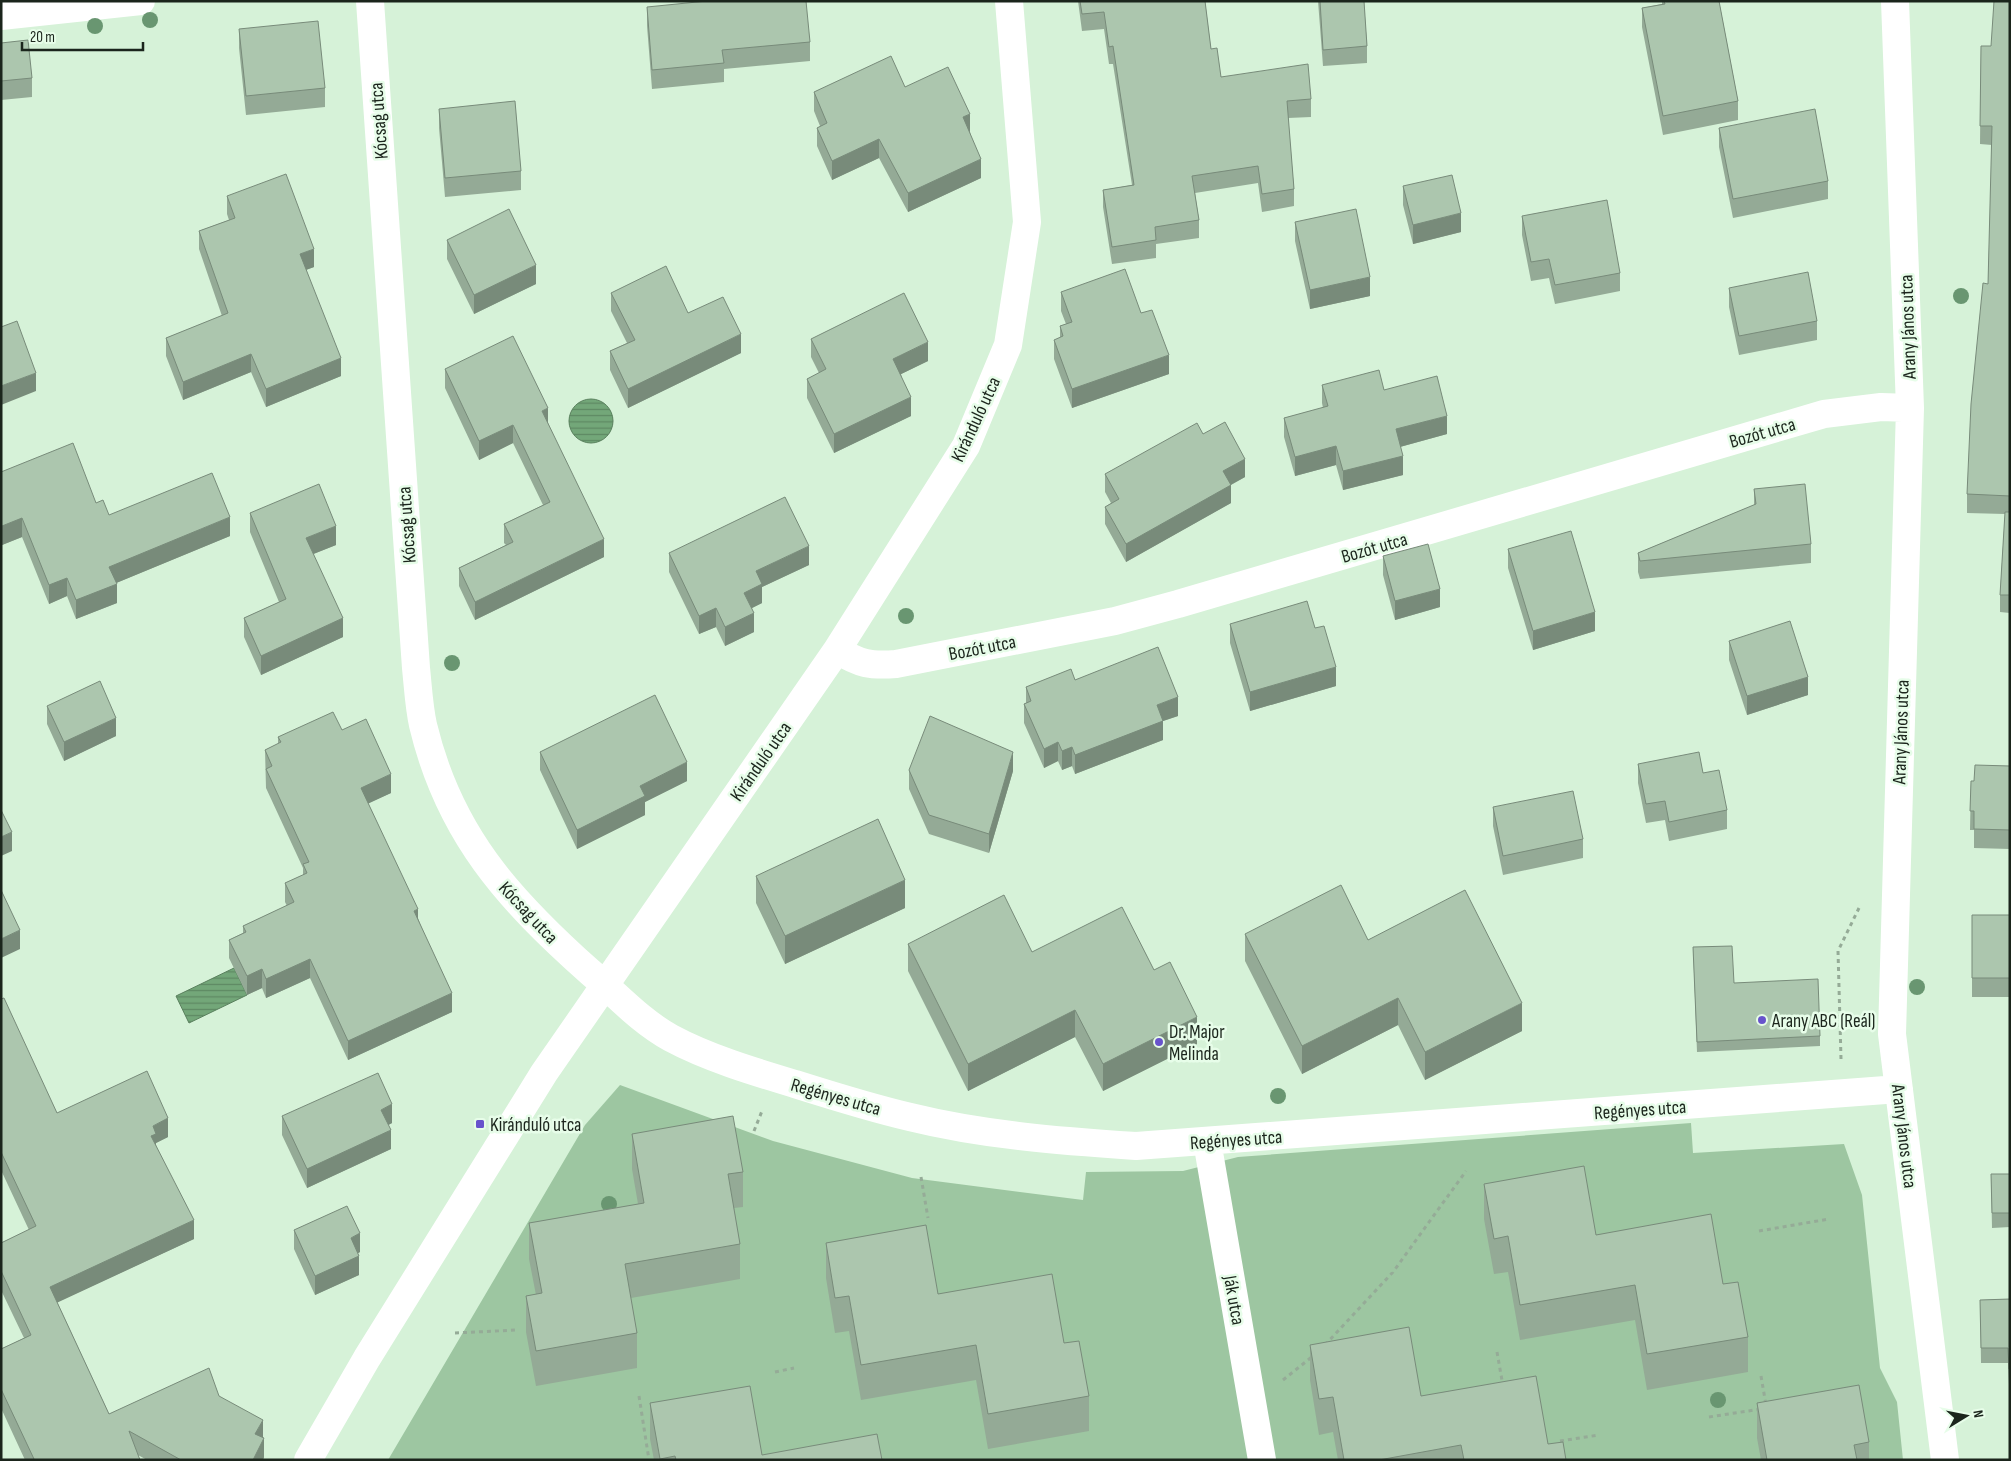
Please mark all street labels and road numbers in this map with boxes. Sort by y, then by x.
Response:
street label: Kócsag utca [365,82,394,160]
street label: Arany János utca [1895,274,1922,381]
street label: Kiránduló utca [947,373,1006,466]
street label: Bozót utca [1727,413,1798,454]
street label: Kócsag utca [393,486,422,564]
street label: Bozót utca [1339,528,1410,569]
street label: Bozót utca [947,631,1018,666]
street label: Arany János utca [1888,679,1915,786]
street label: Kiránduló utca [726,718,797,806]
street label: Kócsag utca [493,877,562,949]
street label: Regényes utca [788,1074,883,1121]
street label: Arany János utca [1886,1082,1921,1190]
street label: Regényes utca [1593,1096,1687,1125]
street label: Regényes utca [1189,1126,1283,1155]
street label: Ják utca [1218,1273,1249,1327]

